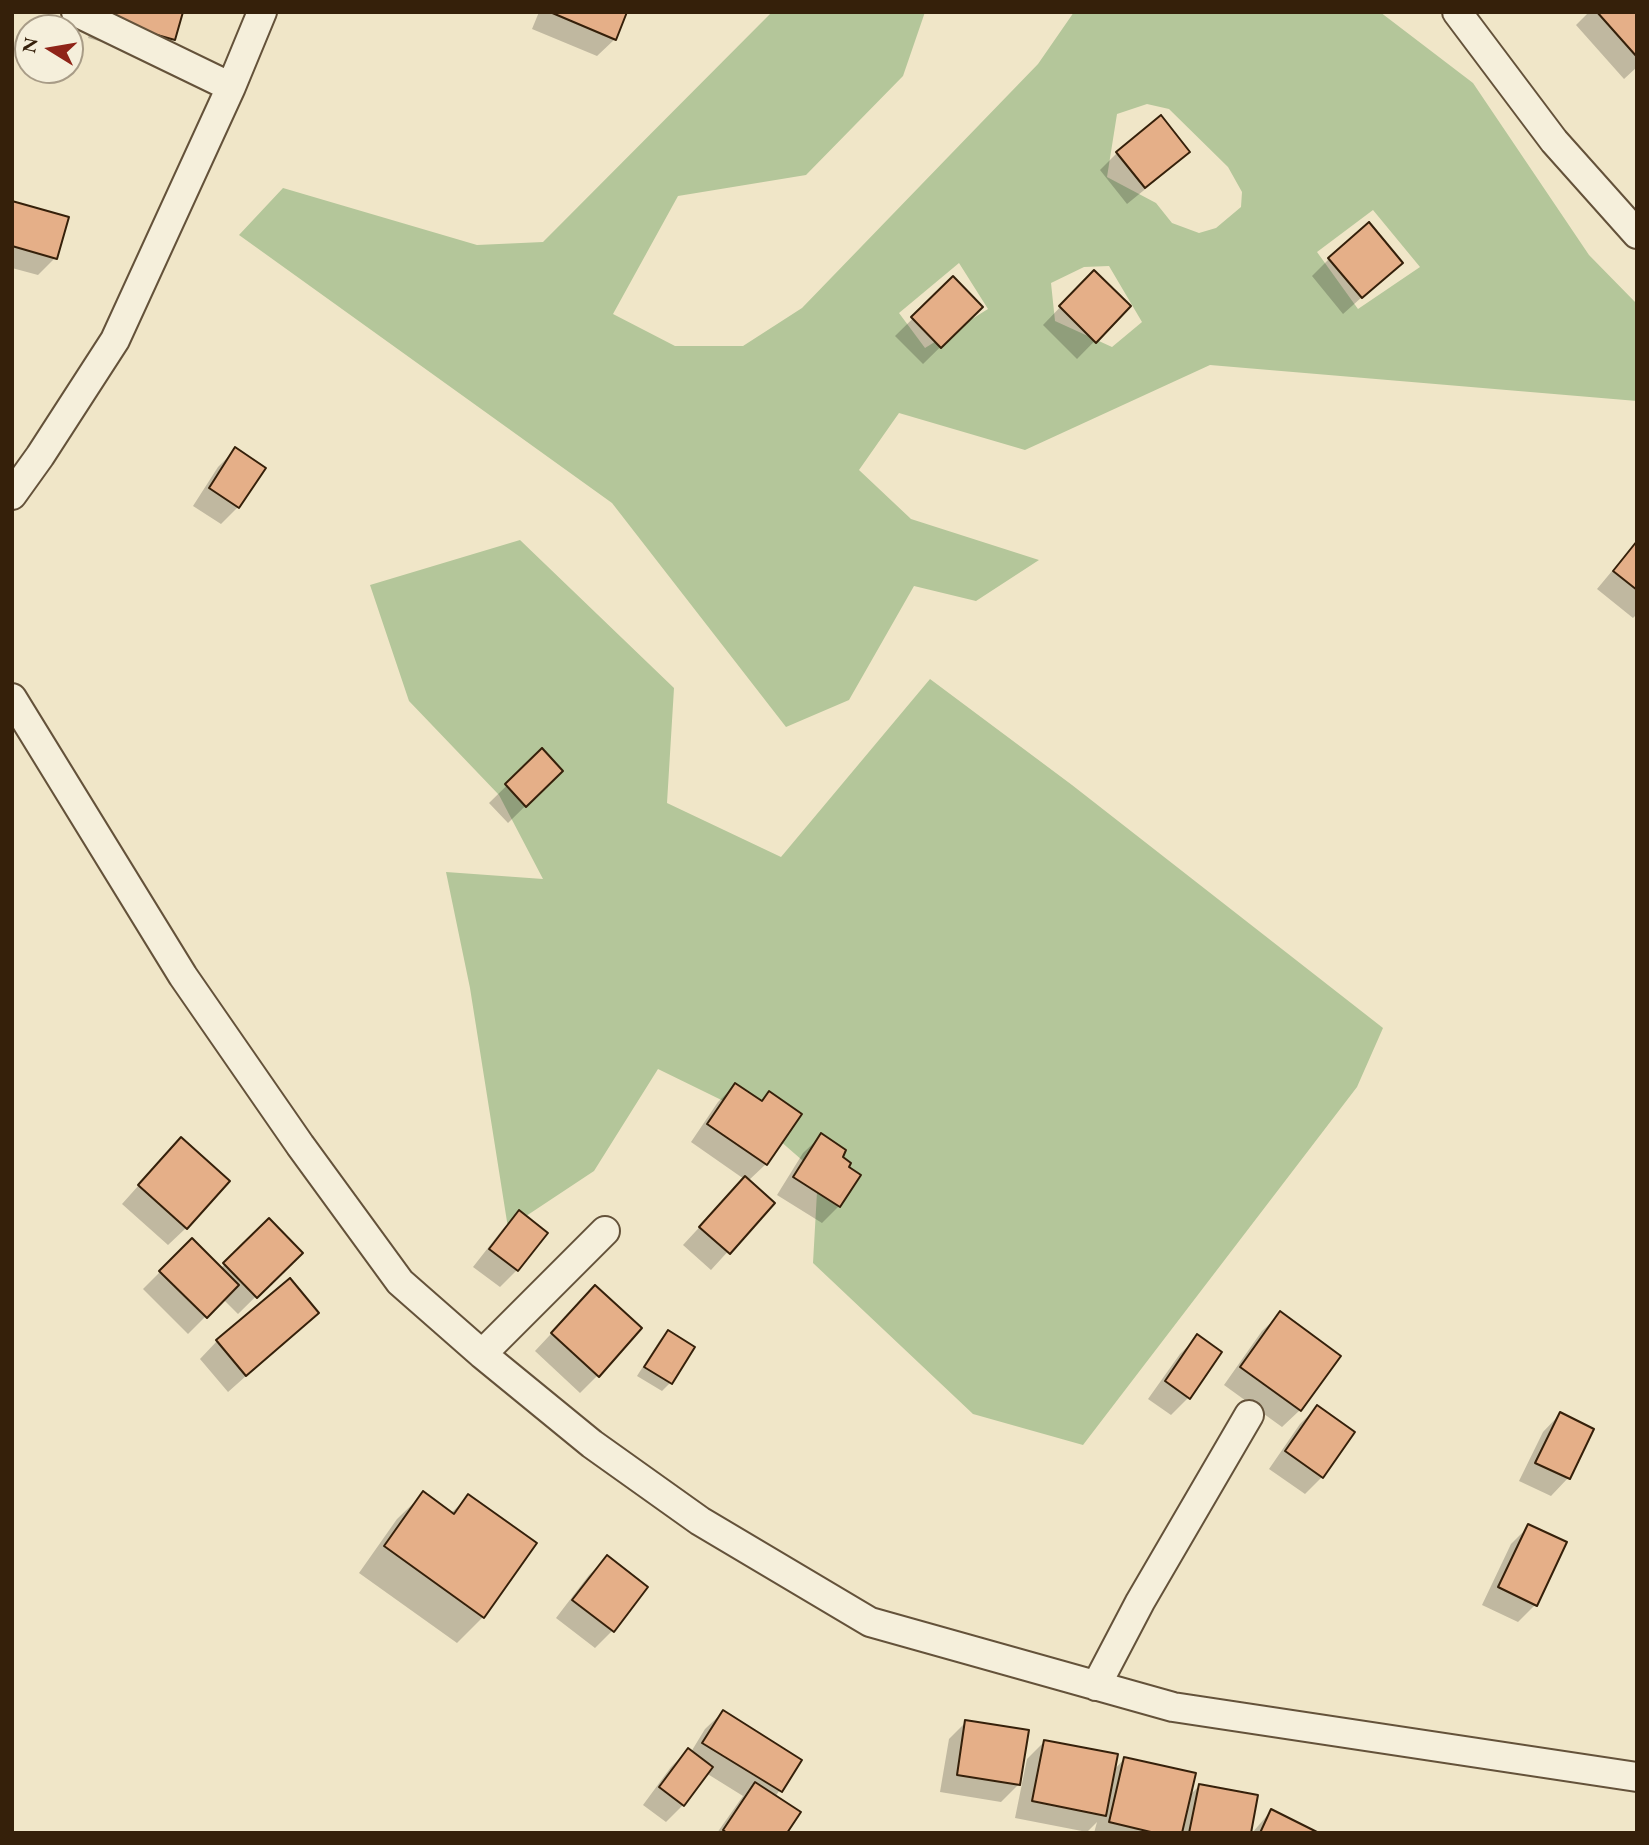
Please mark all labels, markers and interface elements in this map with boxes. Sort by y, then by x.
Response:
north arrow [14,14,84,84]
text: N [16,35,44,55]

